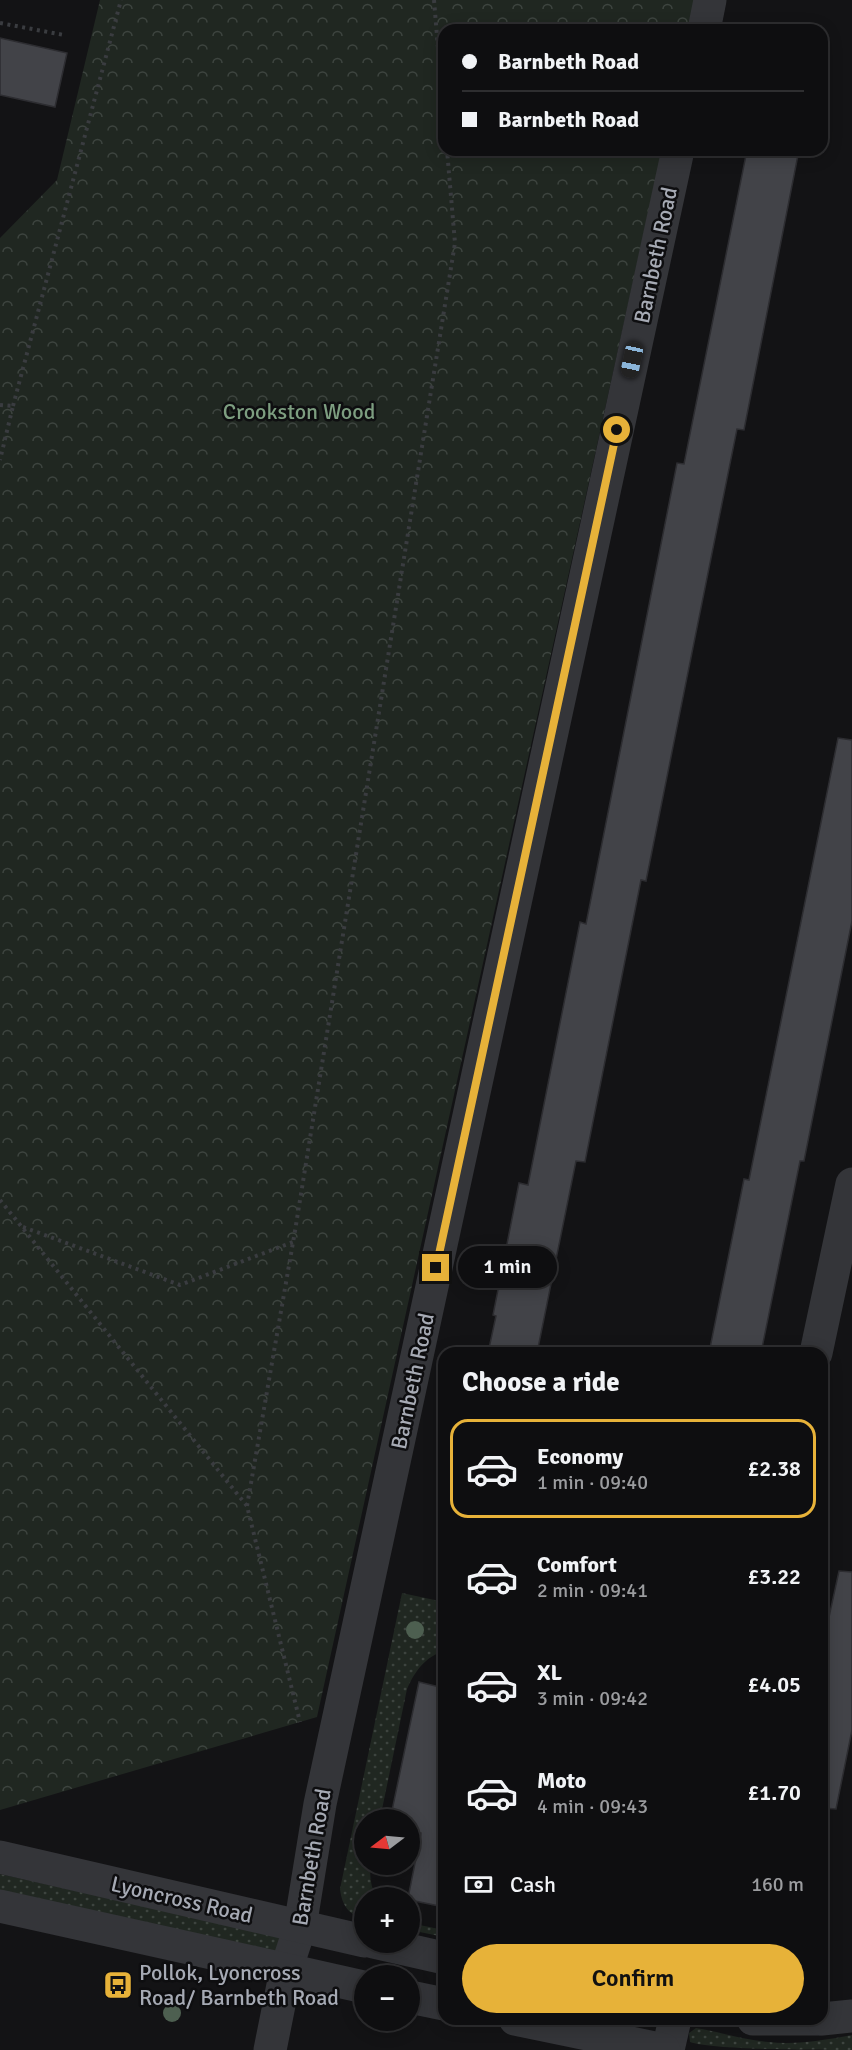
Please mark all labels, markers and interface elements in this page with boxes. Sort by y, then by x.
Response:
text: Barnbeth Road [498,48,639,75]
text: Barnbeth Road [498,106,639,133]
street label: Barnbeth Road [628,184,683,326]
car [619,341,645,379]
park label: Crookston Wood [223,398,375,425]
route start [603,416,630,443]
callout: 1 min [457,1247,556,1289]
route end [422,1254,449,1281]
text: 1 min [484,1254,531,1279]
street label: Barnbeth Road [385,1310,440,1452]
text: Choose a ride [462,1366,620,1399]
icon: car [465,1442,519,1496]
text: Economy [537,1443,623,1470]
text: £2.38 [747,1455,801,1482]
text: 1 min · 09:40 [537,1470,648,1495]
icon: car [465,1550,519,1604]
text: Comfort [537,1551,617,1578]
text: £3.22 [747,1563,801,1590]
text: 2 min · 09:41 [537,1578,648,1603]
icon: car [465,1658,519,1712]
text: XL [537,1659,562,1686]
text: £4.05 [747,1671,801,1698]
text: 3 min · 09:42 [537,1686,648,1711]
icon: car [465,1766,519,1820]
text: Moto [537,1767,586,1794]
text: £1.70 [747,1779,801,1806]
street label: Barnbeth Road [286,1786,337,1928]
text: 4 min · 09:43 [537,1794,648,1819]
north arrow [354,1809,420,1875]
map controls [354,1809,420,2031]
icon: cash [462,1868,495,1901]
street label: Lyoncross Road [108,1870,255,1929]
text: Cash [510,1871,556,1898]
text: 160 m [751,1872,804,1897]
button: + [354,1887,420,1953]
button: Confirm [462,1944,804,2013]
place label: Pollok, Lyoncross Road/ Barnbeth Road [139,1959,339,2011]
button: − [354,1965,420,2031]
bus stop icon: Pollok, Lyoncross Road/ Barnbeth Road [102,1969,134,2001]

